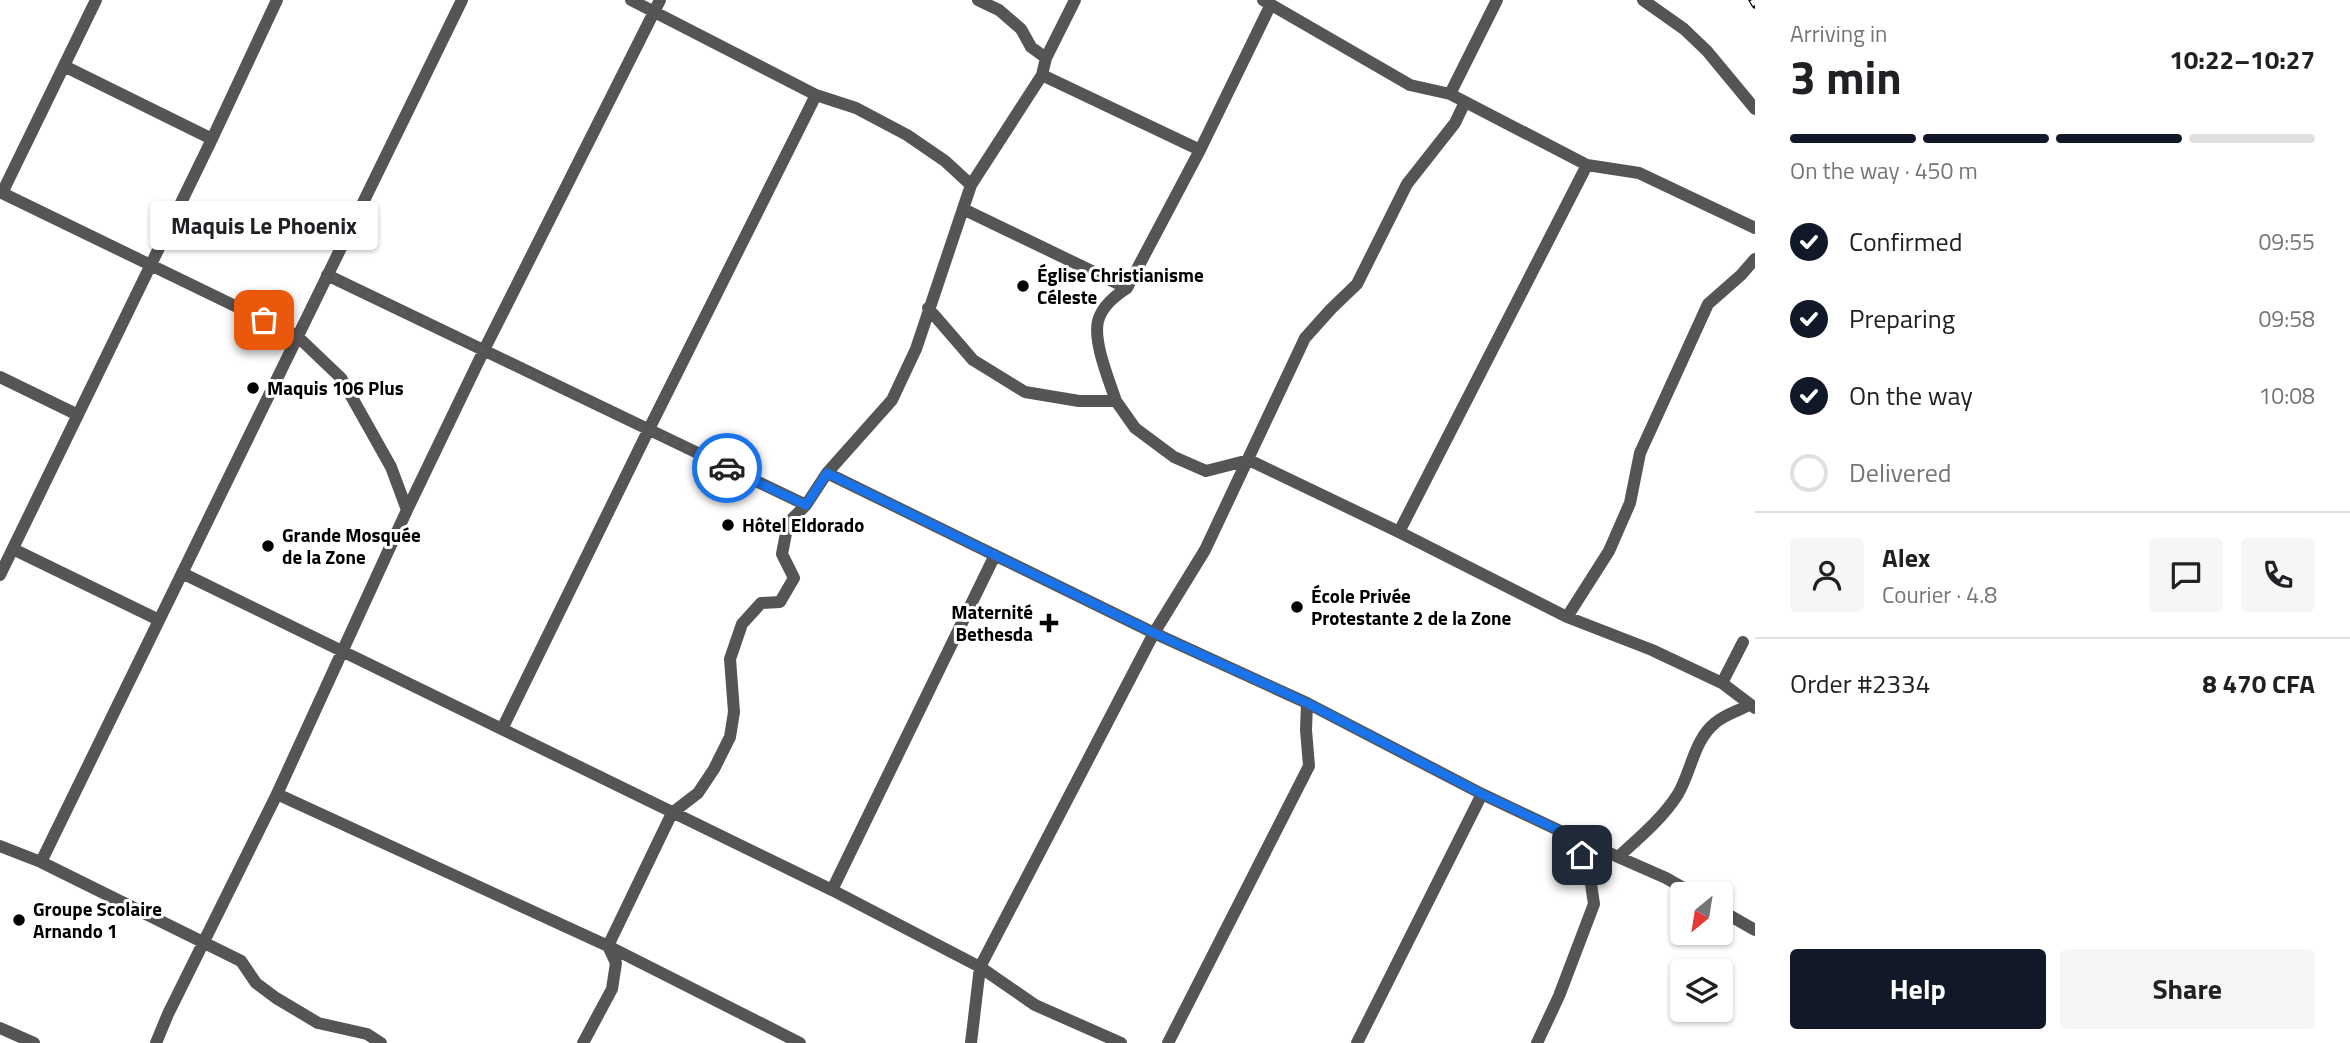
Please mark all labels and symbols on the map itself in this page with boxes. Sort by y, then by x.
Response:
callout: Maquis Le Phoenix [150,201,378,250]
place label: Église Christianisme Céleste [1037,260,1204,311]
marker: Église Christianisme Céleste [1015,278,1031,294]
pin [234,290,294,350]
place label: Maquis 106 Plus [267,373,404,402]
marker: Maquis 106 Plus [245,380,261,396]
courier [692,433,762,503]
place label: Hôtel Eldorado [742,510,864,539]
marker: Hôtel Eldorado [720,517,736,533]
place label: Grande Mosquée de la Zone [282,520,421,571]
marker: Grande Mosquée de la Zone [260,538,276,554]
place label: École Privée Protestante 2 de la Zone [1311,581,1512,632]
place label: Maternité Bethesda [951,597,1033,648]
marker: École Privée Protestante 2 de la Zone [1289,599,1305,615]
marker: Maternité Bethesda [1039,613,1059,633]
pin [1552,825,1612,885]
north arrow [1670,882,1732,945]
place label: Groupe Scolaire Arnando 1 [33,894,162,945]
marker: Groupe Scolaire Arnando 1 [11,912,27,928]

